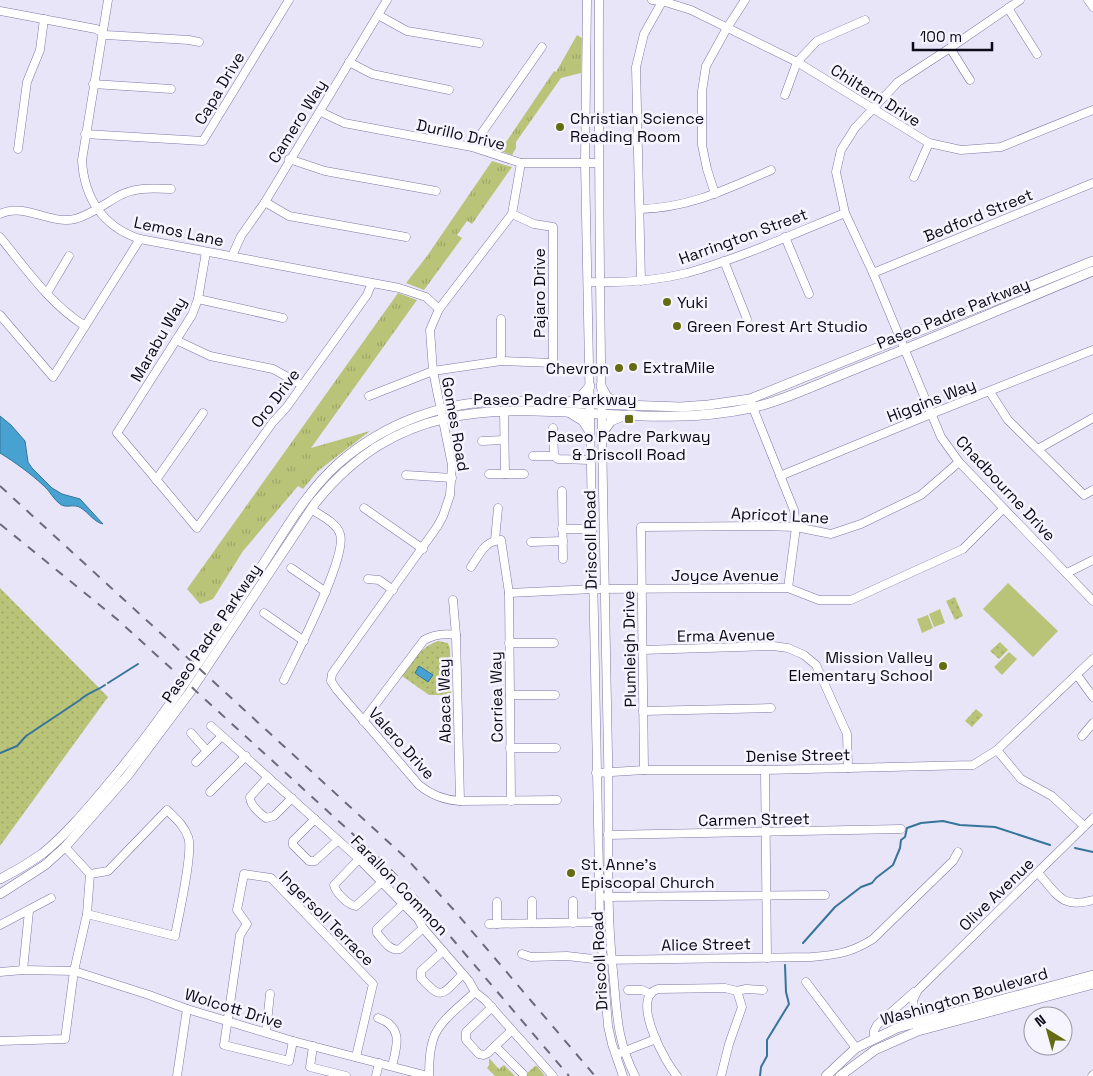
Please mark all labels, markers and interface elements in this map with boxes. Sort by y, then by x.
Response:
scale bar [913,20,992,52]
text: 100 m [920,27,962,46]
street label: Capa Drive [189,48,249,129]
street label: Chiltern Drive [827,59,925,132]
street label: Camero Way [263,75,331,167]
place label: Christian Science Reading Room [570,108,704,147]
street label: Durillo Drive [414,114,507,155]
marker: Christian Science Reading Room [554,121,566,133]
street label: Bedford Street [920,184,1036,247]
street label: Harrington Street [676,203,810,270]
street label: Lemos Lane [132,212,226,251]
street label: Pajaro Drive [529,248,550,338]
street label: Paseo Padre Parkway [874,273,1033,354]
place label: Yuki [677,292,708,313]
street label: Marabu Way [126,293,191,386]
marker: Yuki [661,296,673,308]
place label: Green Forest Art Studio [687,316,868,337]
marker: Green Forest Art Studio [671,320,683,332]
place label: ExtraMile [643,357,715,378]
place label: Chevron [546,358,609,379]
marker: ExtraMile [627,361,639,373]
marker: Chevron [613,362,625,374]
street label: Oro Drive [246,365,304,432]
street label: Higgins Way [884,374,979,427]
street label: Gomes Road [437,375,474,473]
street label: Paseo Padre Parkway [473,389,637,410]
marker: Paseo Padre Parkway & Driscoll Road [623,413,635,425]
place label: Paseo Padre Parkway & Driscoll Road [547,426,711,465]
street label: Chadbourne Drive [951,431,1060,546]
street label: Driscoll Road [579,490,602,590]
street label: Apricot Lane [730,502,830,529]
street label: Paseo Padre Parkway [157,560,266,707]
street label: Joyce Avenue [671,565,779,586]
street label: Plumleigh Drive [618,590,641,708]
street label: Erma Avenue [677,624,775,647]
place label: Mission Valley Elementary School [788,647,933,686]
street label: Corriea Way [485,651,508,743]
street label: Abaca Way [433,658,456,744]
marker: Mission Valley Elementary School [937,660,949,672]
street label: Valero Drive [364,703,440,784]
street label: Denise Street [745,744,851,767]
street label: Carmen Street [698,808,810,831]
street label: Farallon Common [346,831,453,940]
street label: Olive Avenue [954,853,1038,936]
place label: St. Anne's Episcopal Church [581,854,715,893]
street label: Ingersoll Terrace [275,866,379,970]
marker: St. Anne's Episcopal Church [565,867,577,879]
street label: Driscoll Road [586,911,613,1011]
street label: Alice Street [661,933,751,956]
street label: Washington Boulevard [878,963,1050,1030]
street label: Wolcott Drive [182,984,286,1033]
north arrow [1023,1006,1073,1056]
text: N [1031,1011,1049,1031]

